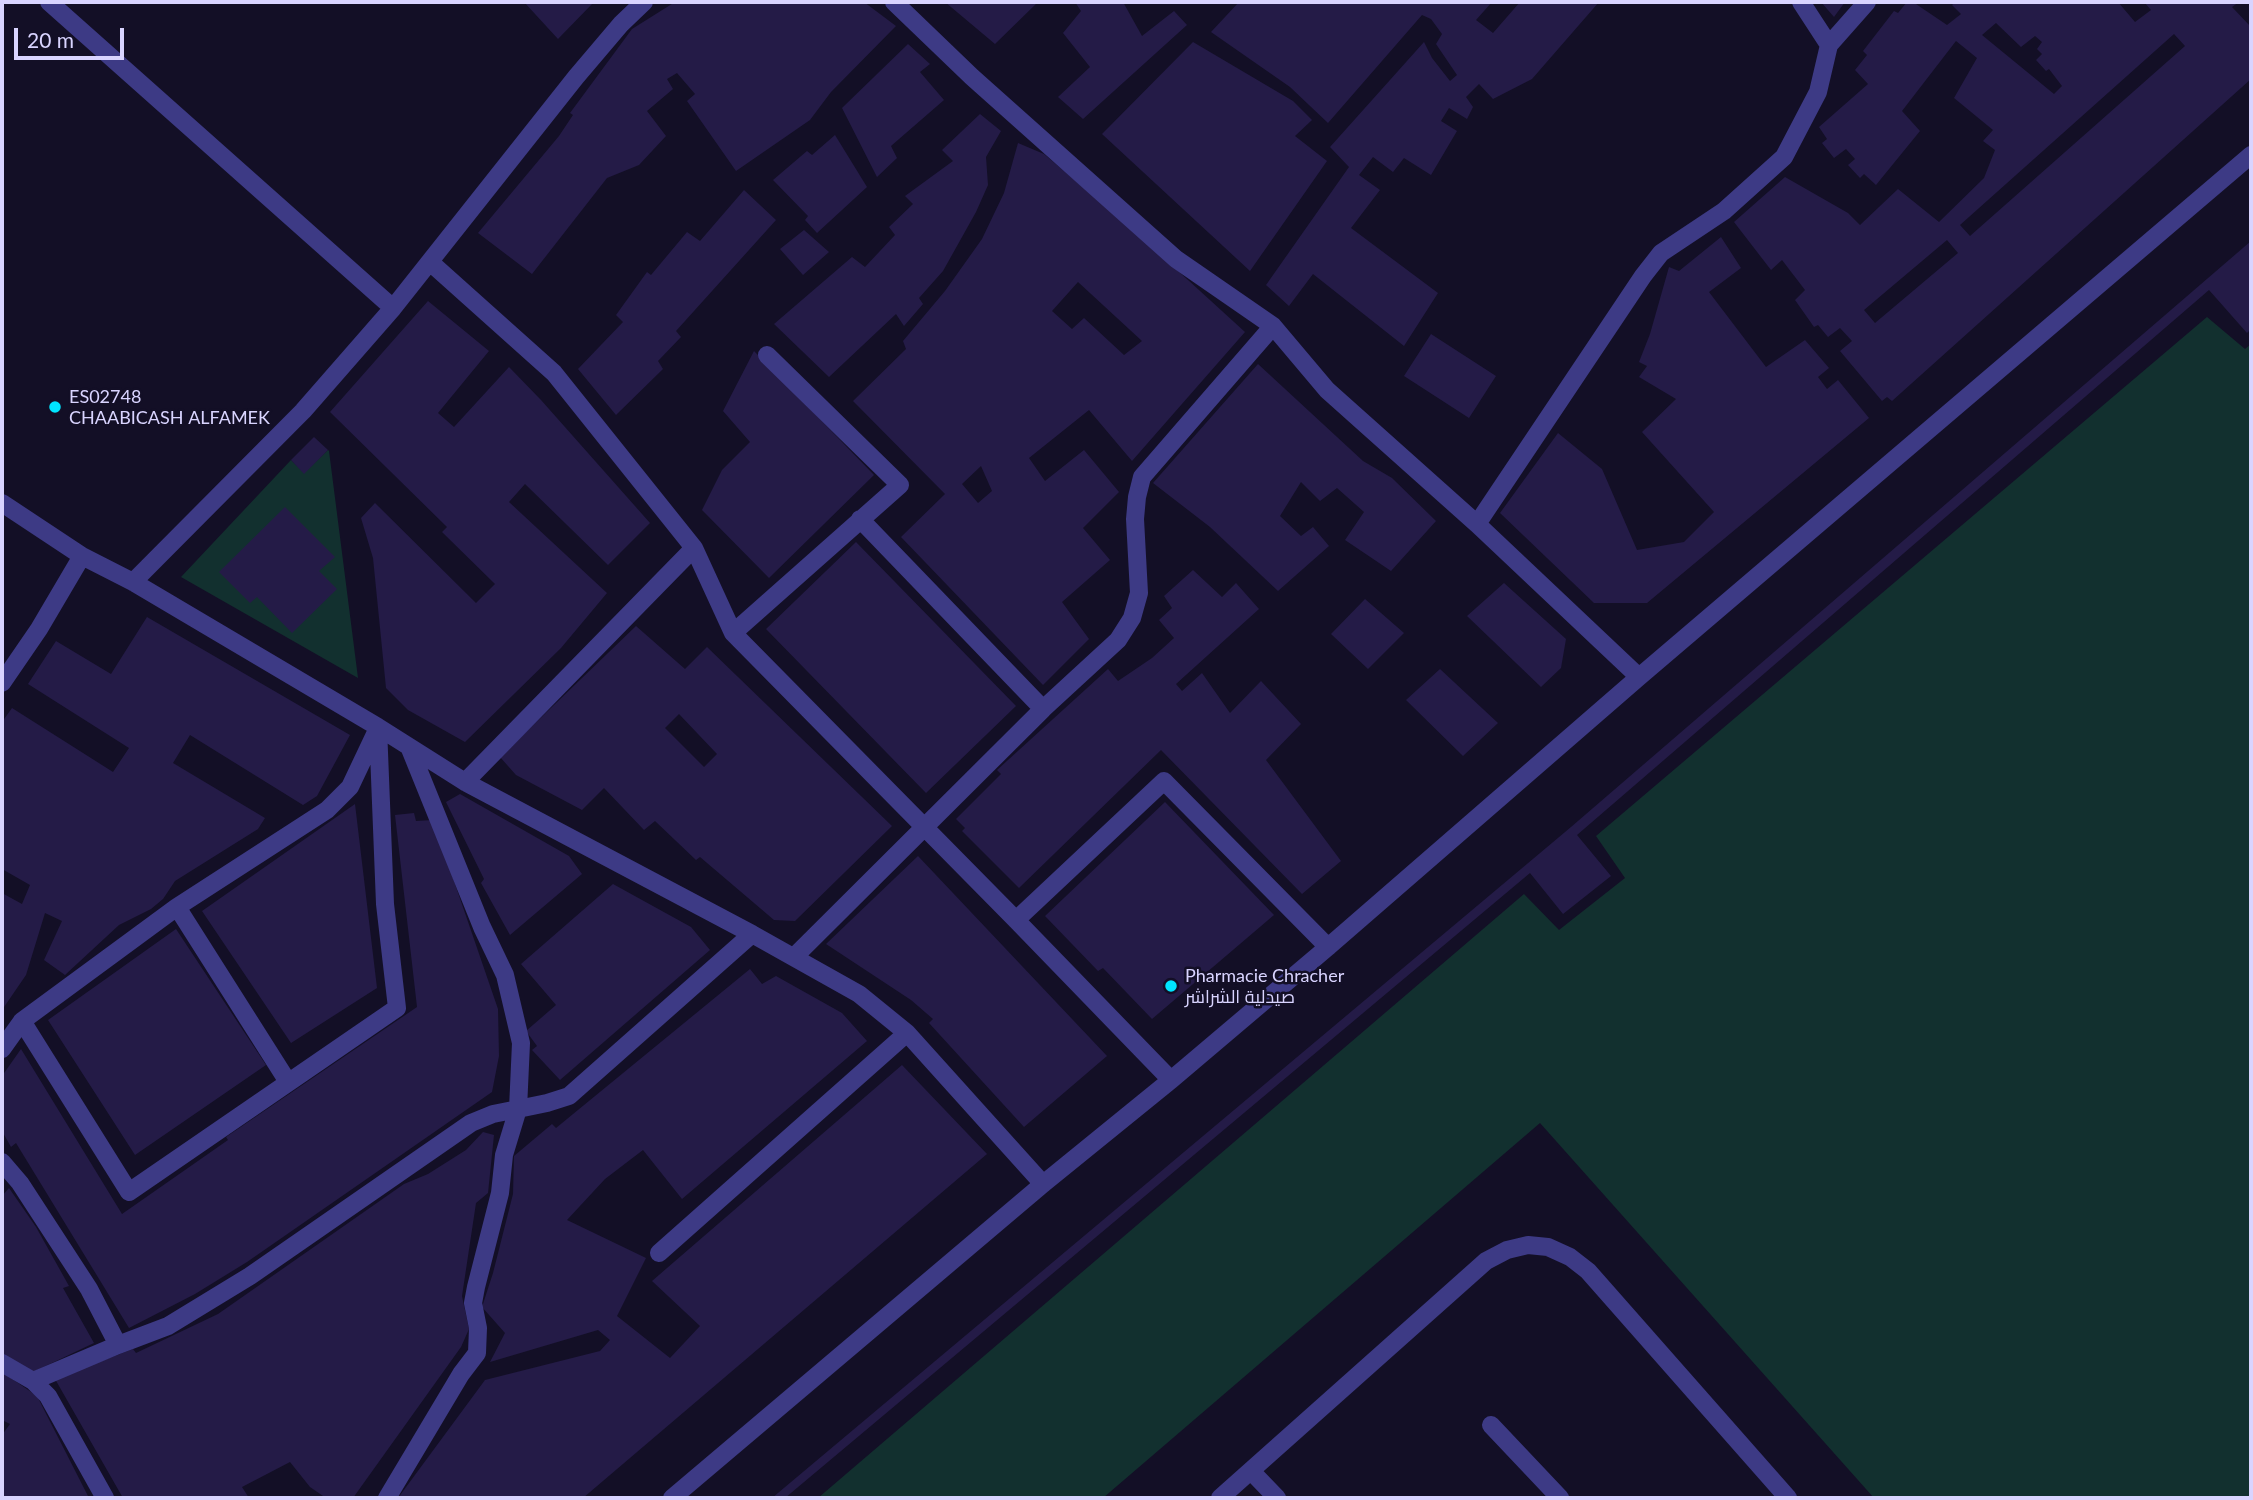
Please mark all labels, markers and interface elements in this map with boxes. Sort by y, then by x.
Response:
scale bar [18,14,128,58]
text: 20 m [27,27,74,52]
place label: ES02748 CHAABICASH ALFAMEK [69,386,270,428]
marker: ES02748 CHAABICASH ALFAMEK [47,399,63,415]
place label: Pharmacie Chracher صيدلية الشراشر [1185,965,1344,1007]
marker: Pharmacie Chracher صيدلية الشراشر [1163,978,1179,994]

